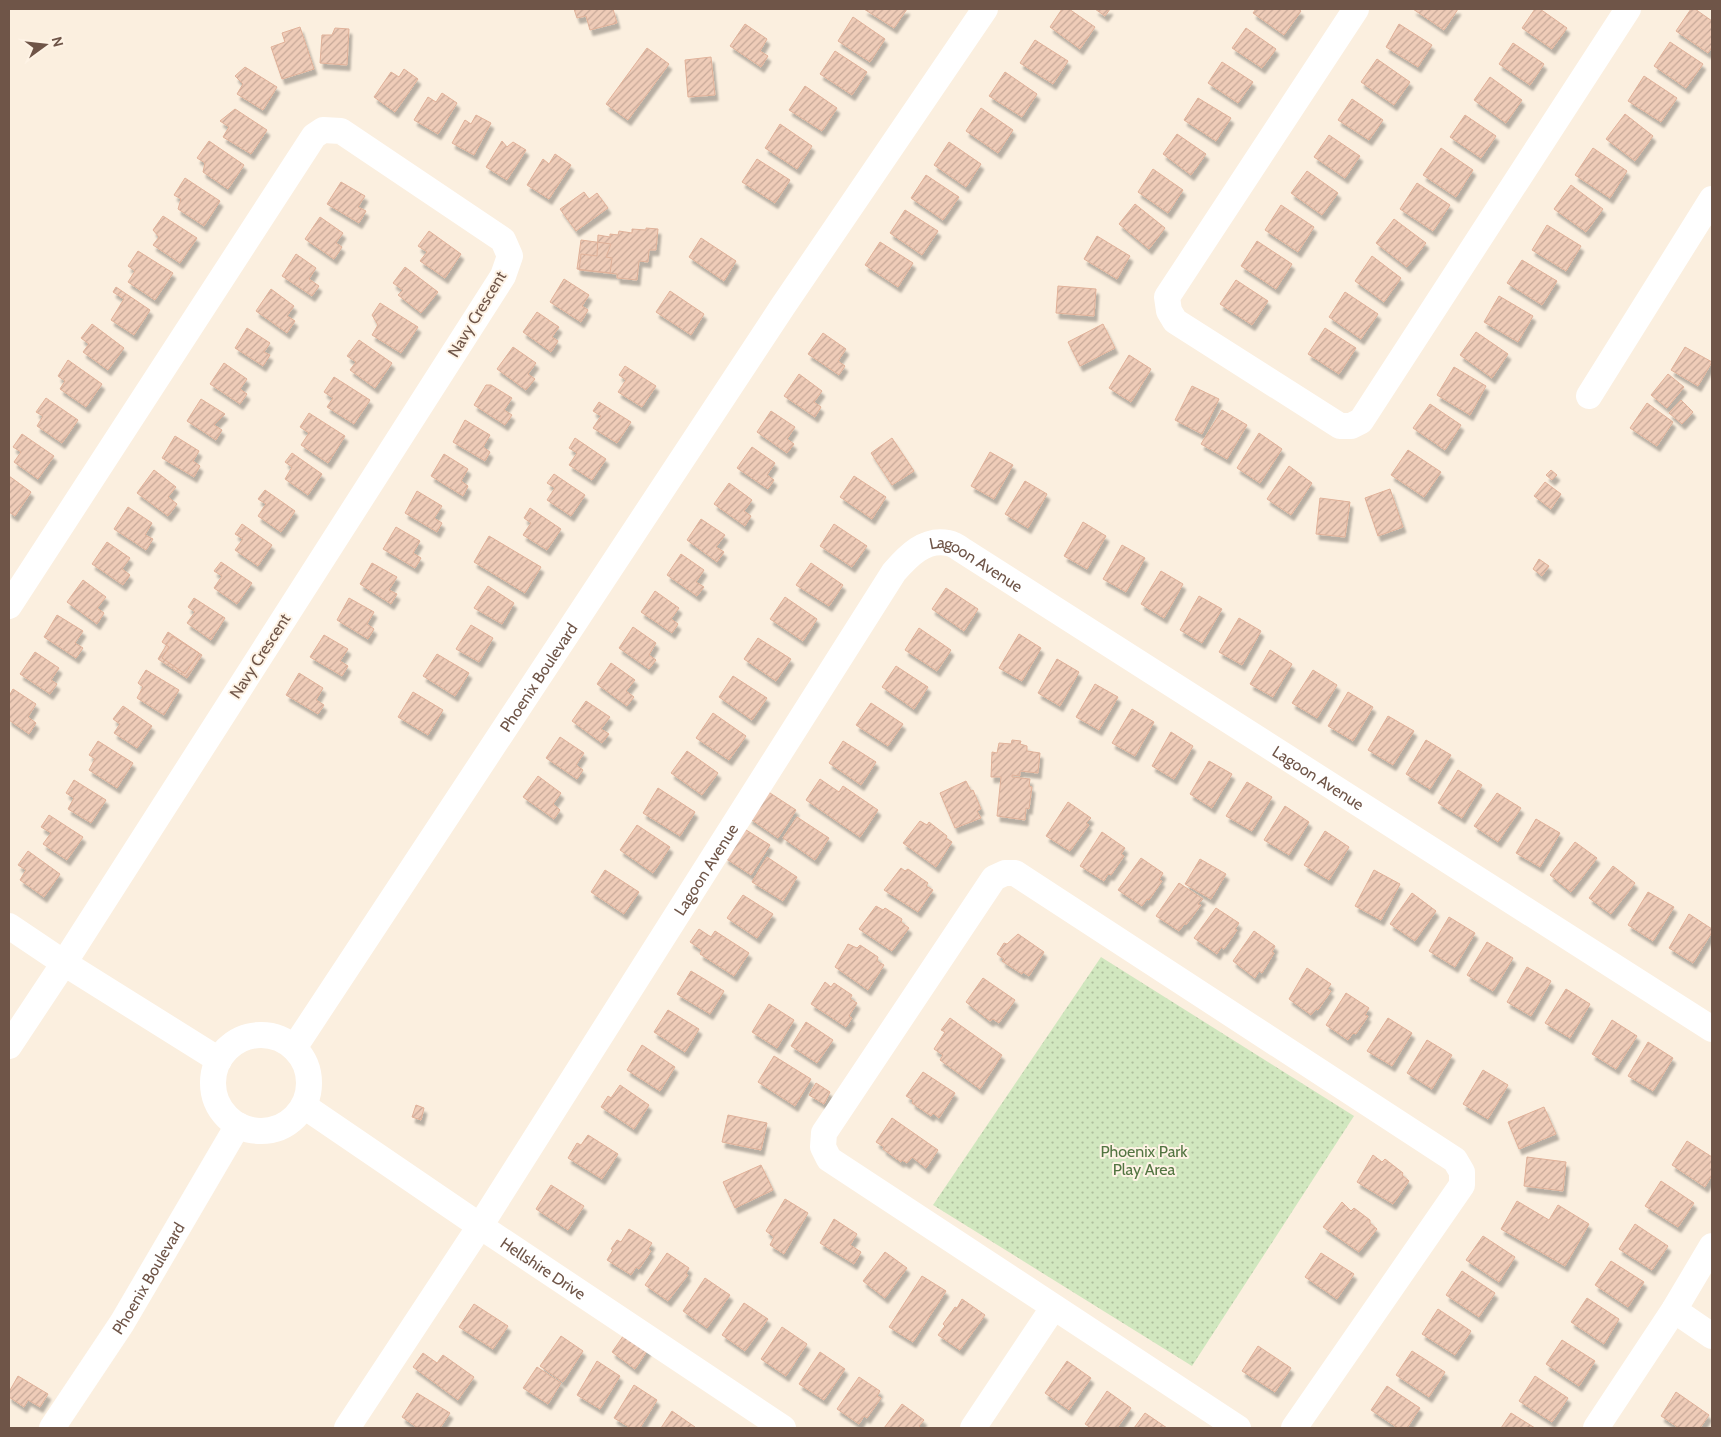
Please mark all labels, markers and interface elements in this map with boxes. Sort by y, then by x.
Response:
north arrow [20,20,70,70]
text: N [48,35,68,49]
street label: Navy Crescent [444,267,510,360]
street label: Lagoon Avenue [927,533,1026,596]
street label: Navy Crescent [226,610,295,702]
street label: Phoenix Boulevard [496,619,581,735]
street label: Lagoon Avenue [1269,741,1368,814]
street label: Lagoon Avenue [670,820,742,919]
park label: Phoenix Park Play Area [1100,1142,1188,1179]
street label: Phoenix Boulevard [108,1219,188,1338]
street label: Hellshire Drive [497,1233,589,1303]

